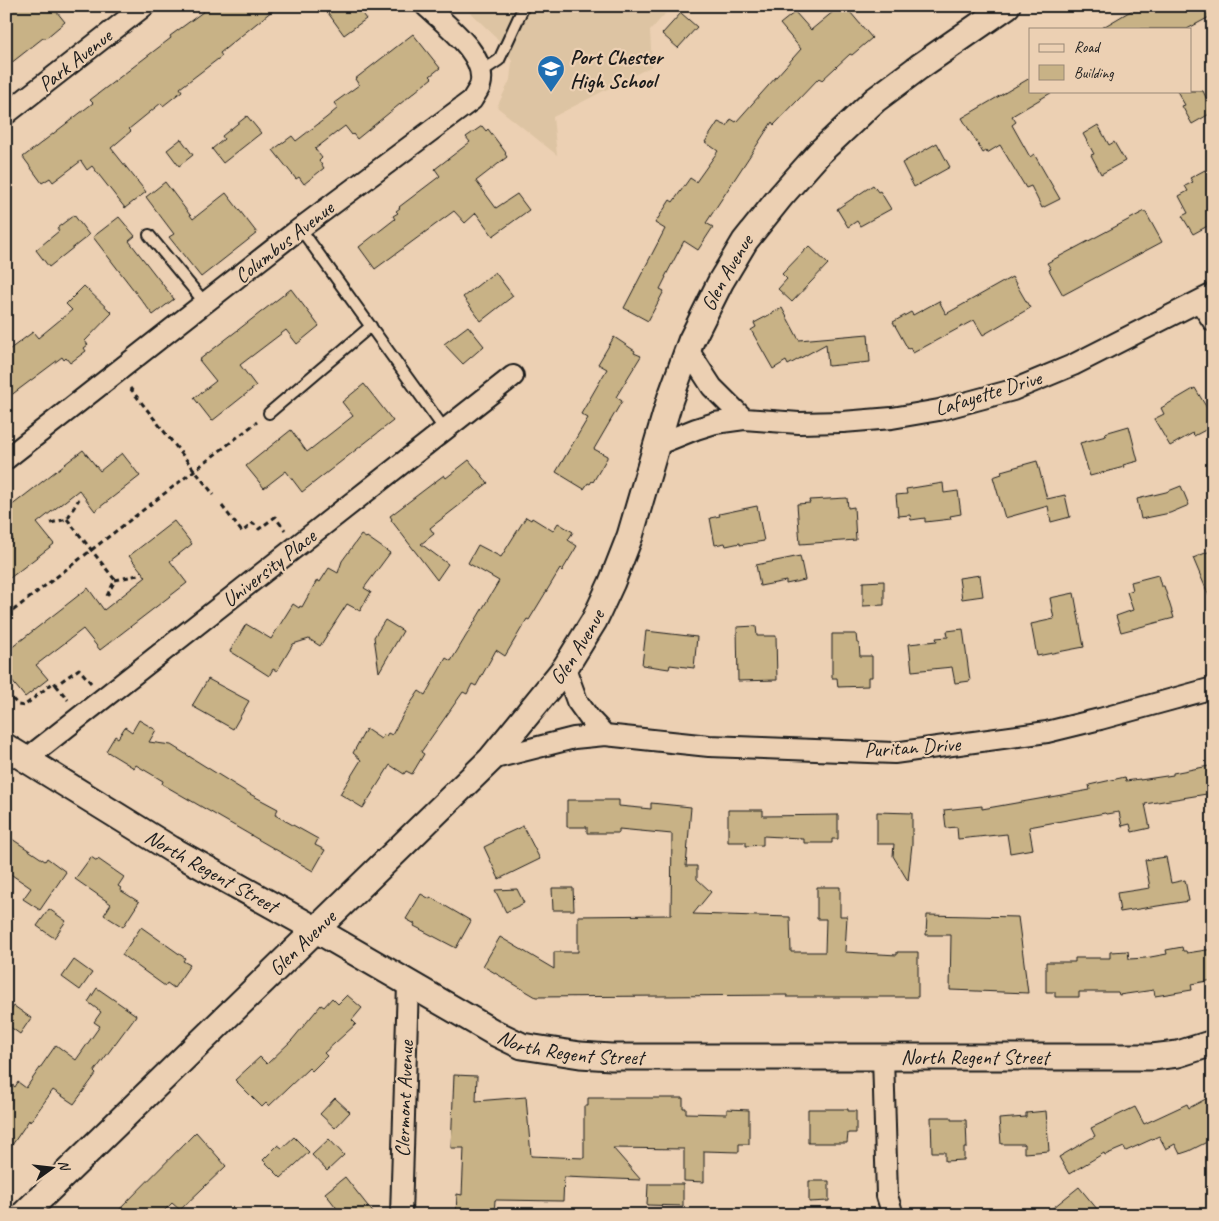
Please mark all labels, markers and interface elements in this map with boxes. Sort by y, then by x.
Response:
street label: Park Avenue [33,22,119,97]
legend [1029,28,1192,92]
text: Road [1074,38,1101,57]
place label: Port Chester High School [570,44,665,94]
school or university icon: Port Chester High School [536,54,566,93]
text: Building [1074,64,1114,83]
street label: Columbus Avenue [229,194,340,289]
street label: Glen Avenue [695,227,760,315]
street label: Lafayette Drive [932,364,1045,421]
street label: University Place [217,523,322,613]
street label: Glen Avenue [544,604,611,690]
street label: Puritan Drive [863,731,962,763]
street label: North Regent Street [140,823,285,920]
street label: Glen Avenue [263,903,343,981]
street label: North Regent Street [493,1023,647,1070]
street label: Clermont Avenue [389,1039,419,1158]
street label: North Regent Street [901,1044,1052,1070]
north arrow [28,1144,78,1194]
text: N [55,1158,74,1173]

